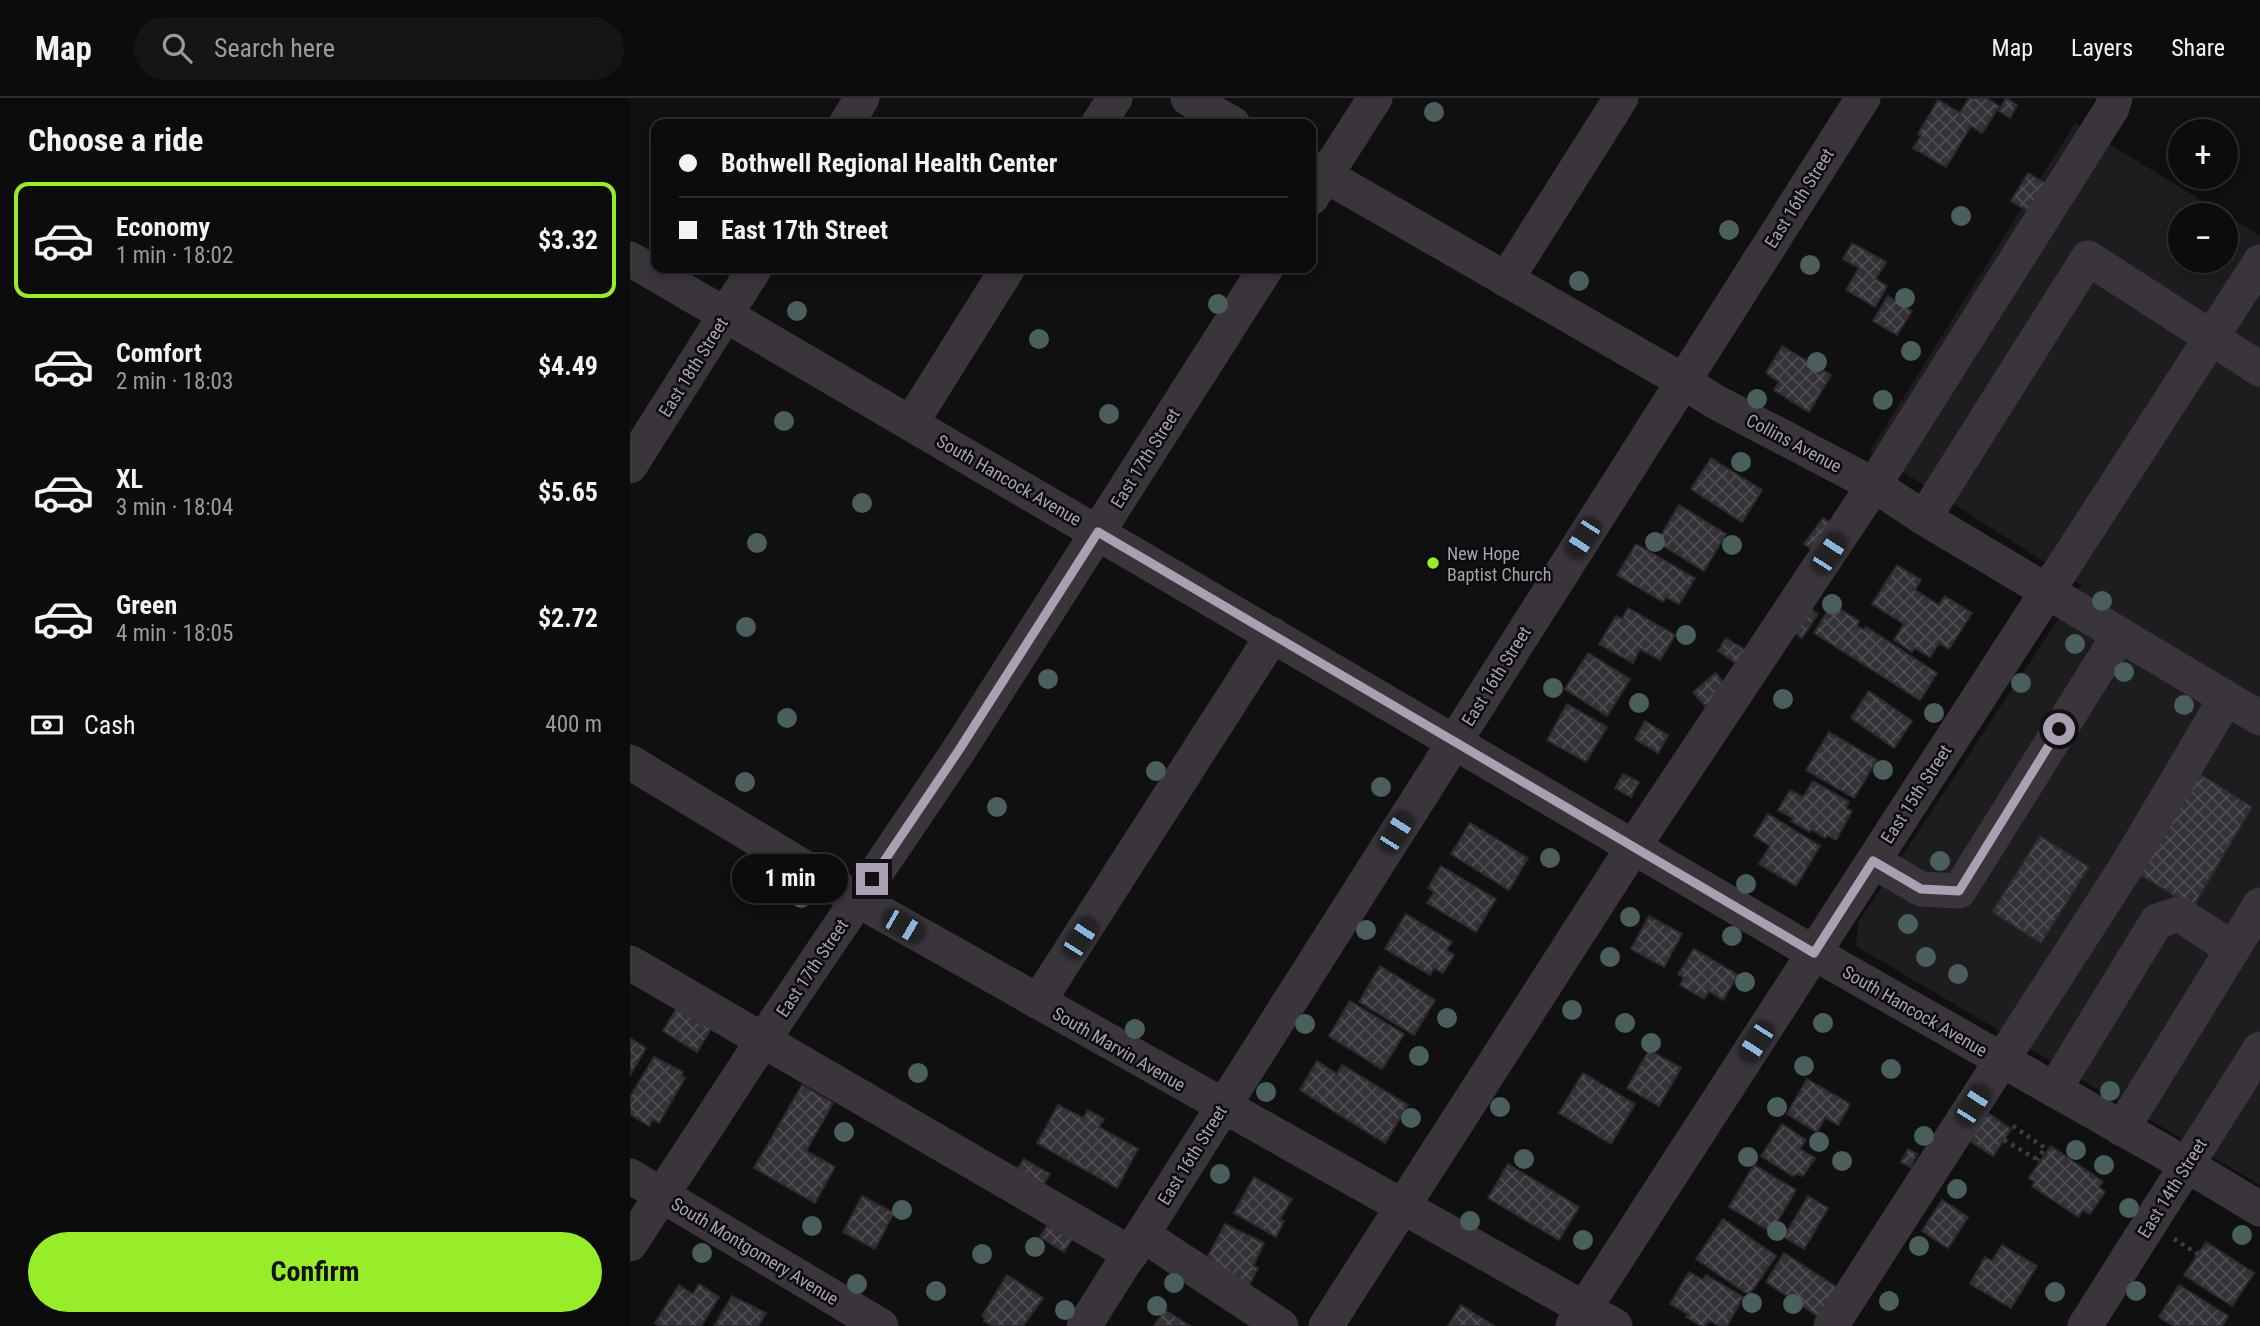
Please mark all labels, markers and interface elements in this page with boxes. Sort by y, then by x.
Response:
search box [134,17,624,80]
text: Map [35,29,92,68]
icon: search [158,29,196,67]
text: Search here [214,33,335,63]
text: Map [1992,34,2033,62]
text: Layers [2071,34,2133,62]
text: Share [2171,34,2225,62]
map controls [2168,119,2238,273]
button: + [2168,119,2238,189]
text: Choose a ride [28,121,203,159]
street label: East 16th Street [1760,144,1838,252]
text: Bothwell Regional Health Center [721,148,1057,178]
button: − [2168,203,2238,273]
icon: car [32,209,95,272]
text: Economy [116,212,210,242]
text: East 17th Street [721,215,888,245]
text: $3.32 [538,225,598,255]
text: 1 min · 18:02 [116,242,233,269]
street label: East 18th Street [654,313,732,421]
icon: car [32,335,95,398]
text: Comfort [116,338,202,368]
text: $4.49 [538,351,598,381]
text: 2 min · 18:03 [116,368,233,395]
street label: East 17th Street [1106,404,1184,512]
street label: Collins Avenue [1743,409,1845,477]
street label: South Hancock Avenue [933,430,1085,530]
icon: car [32,461,95,524]
text: XL [116,464,143,494]
text: $5.65 [538,477,598,507]
text: 3 min · 18:04 [116,494,233,521]
car [1563,515,1604,561]
car [1809,530,1850,576]
place label: New Hope Baptist Church [1447,543,1551,585]
marker: New Hope Baptist Church [1425,555,1441,571]
icon: car [32,587,95,650]
text: Green [116,590,177,620]
text: $2.72 [538,603,598,633]
text: 4 min · 18:05 [116,620,233,647]
street label: East 16th Street [1457,622,1535,730]
icon: cash [28,706,66,744]
text: Cash [84,710,136,740]
text: 400 m [545,711,602,738]
route start [2043,713,2075,745]
street label: East 15th Street [1876,741,1956,847]
car [1376,809,1417,855]
callout: 1 min [732,854,848,904]
route end [856,863,888,895]
text: 1 min [764,865,816,892]
car [880,906,927,946]
street label: East 17th Street [772,915,852,1021]
car [1060,915,1101,961]
street label: South Hancock Avenue [1839,961,1991,1061]
street label: South Marvin Avenue [1049,1003,1189,1095]
car [1736,1019,1777,1065]
car [1953,1082,1994,1128]
street label: East 16th Street [1153,1101,1231,1209]
street label: East 14th Street [2133,1134,2211,1242]
street label: South Montgomery Avenue [668,1193,842,1309]
button: Confirm [28,1232,602,1312]

